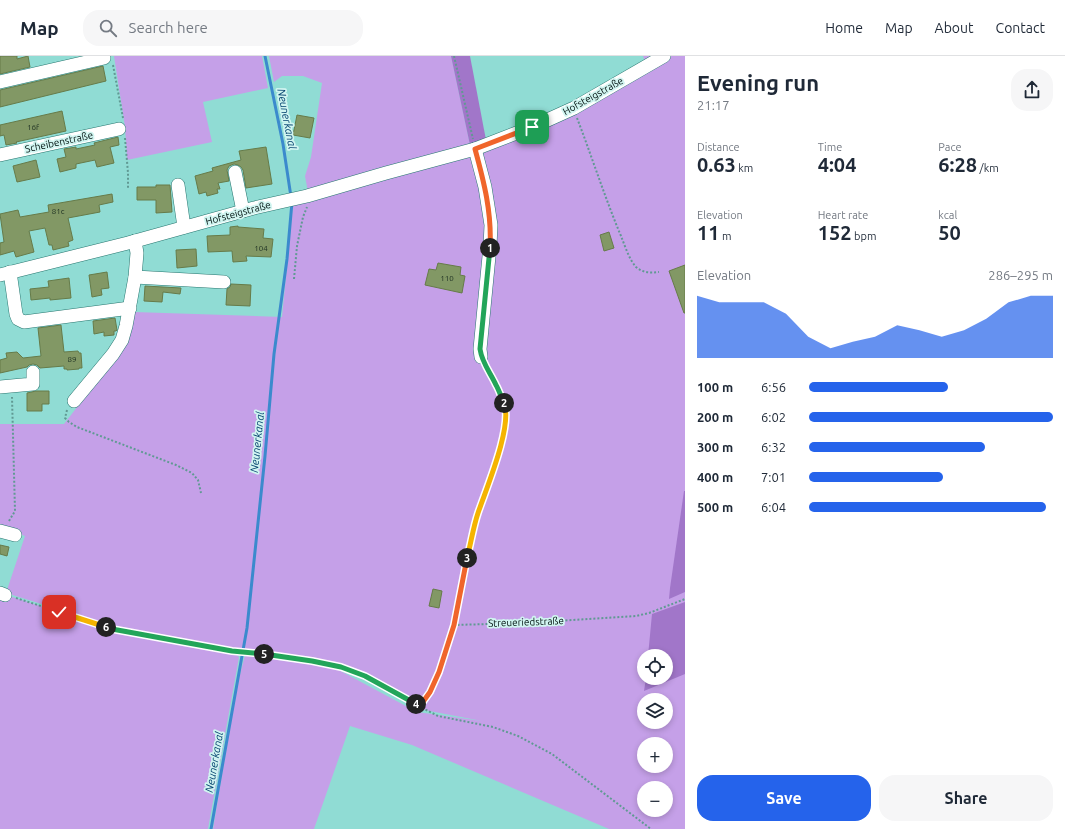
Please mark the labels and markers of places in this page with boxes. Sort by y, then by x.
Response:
pin [515,110,549,144]
pin: 1 [480,238,500,258]
pin: 2 [494,393,514,413]
pin: 3 [457,548,477,568]
pin [42,595,76,629]
pin: 6 [96,617,116,637]
pin: 5 [254,644,274,664]
pin: 4 [406,694,426,714]

